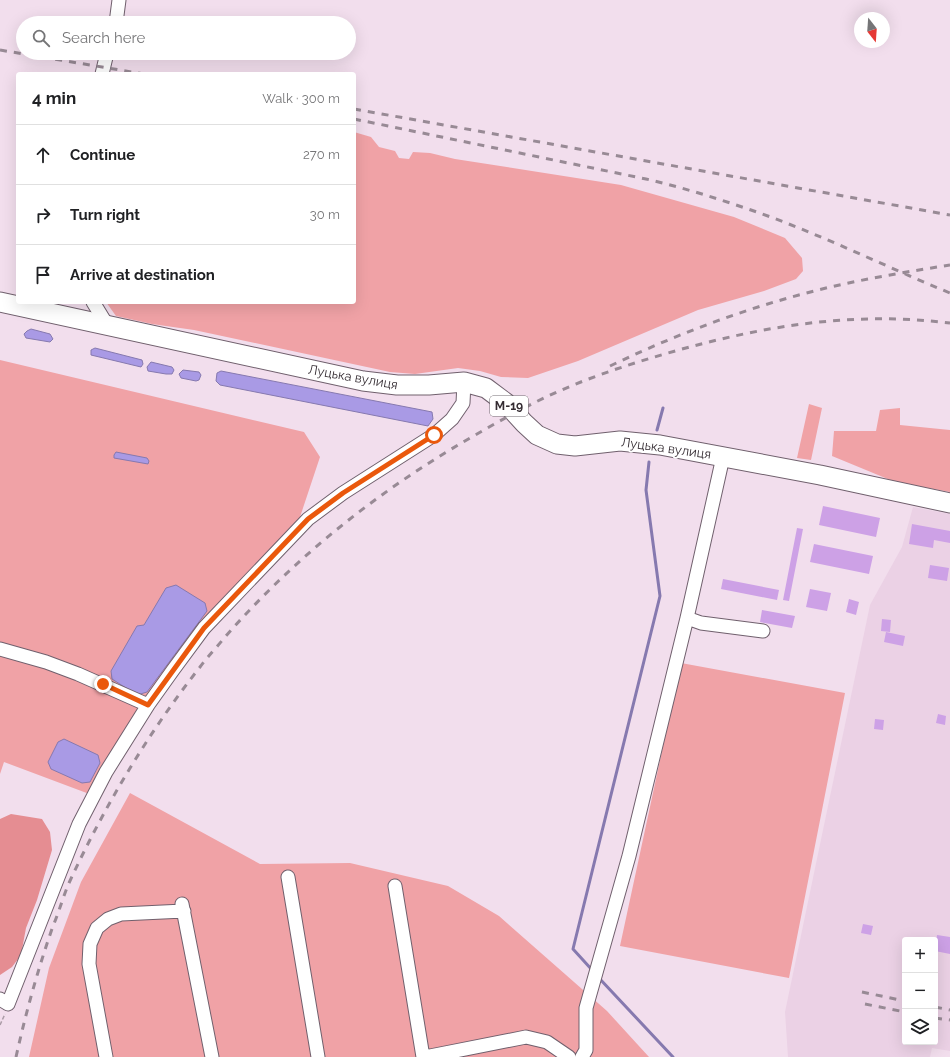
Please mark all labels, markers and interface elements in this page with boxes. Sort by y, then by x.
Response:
north arrow [854,12,890,48]
search box [16,16,356,60]
icon: search [30,27,52,49]
text: Search here [62,29,145,47]
text: 4 min [32,88,76,108]
text: Walk · 300 m [262,91,340,106]
icon: ahead [32,144,54,166]
text: Continue [70,146,135,164]
text: 270 m [303,147,340,162]
icon: right [32,204,54,226]
text: Turn right [70,206,140,224]
text: 30 m [310,207,340,222]
icon: arrive [32,264,54,286]
text: Arrive at destination [70,266,215,284]
street label: Луцька вулиця [307,362,399,392]
road number: М-19 [490,396,528,416]
route start [425,426,443,444]
street label: Луцька вулиця [620,434,712,462]
route end [94,675,112,693]
map controls [902,937,938,1045]
button: + [902,937,938,973]
button: − [902,973,938,1009]
button: layers [902,1009,938,1045]

